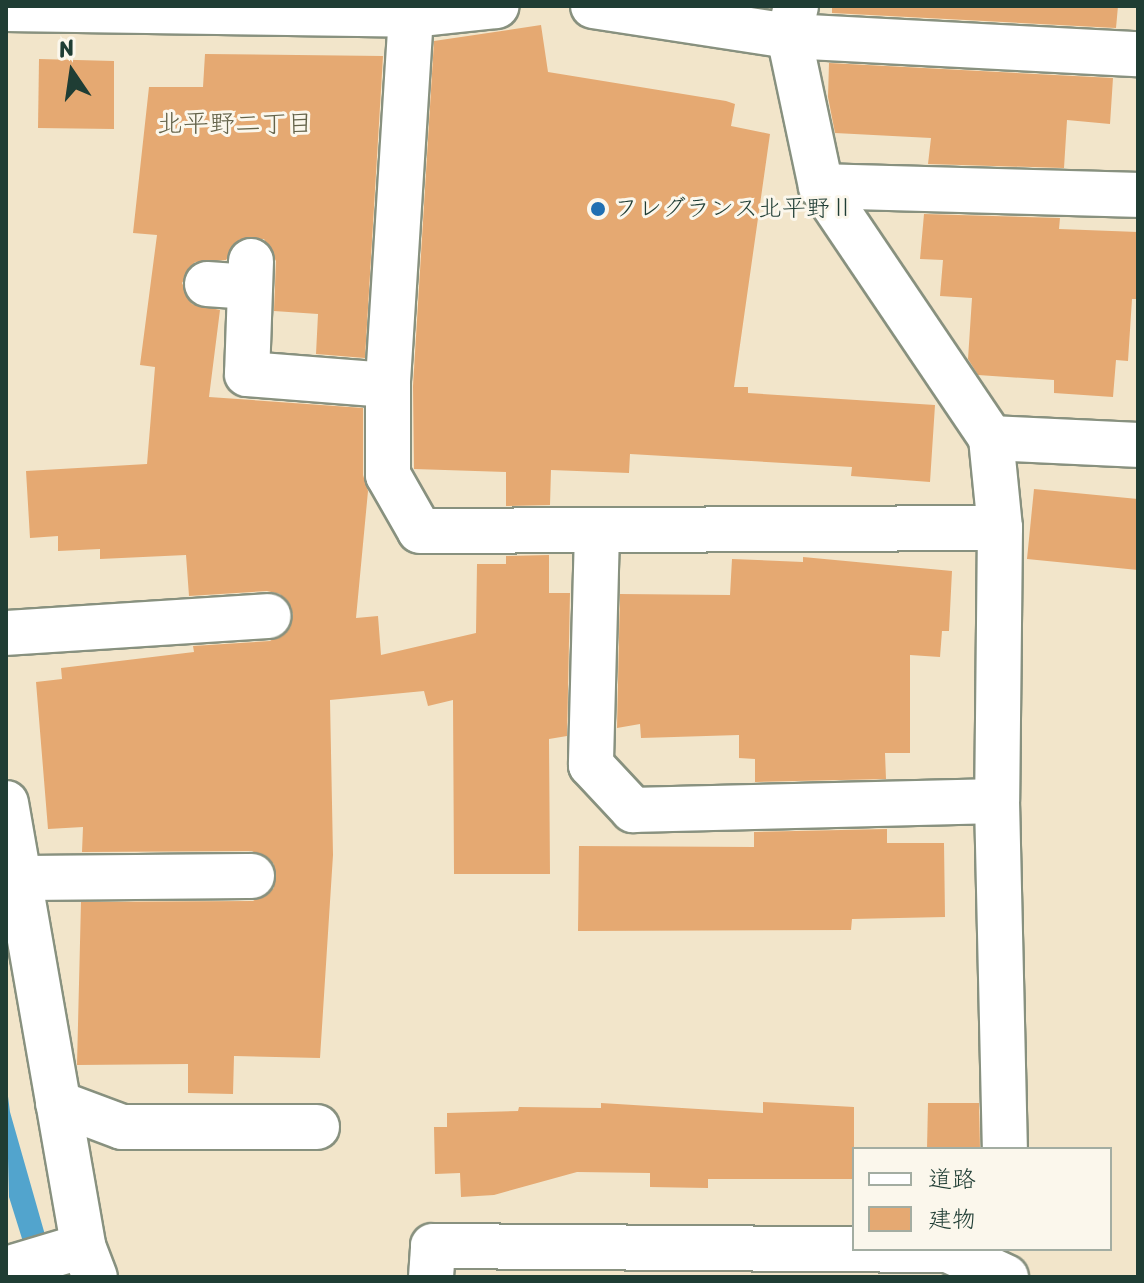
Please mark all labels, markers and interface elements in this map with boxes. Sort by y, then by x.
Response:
text: N [55,27,78,69]
north arrow [32,32,112,112]
district label: 北平野二丁目 [157,108,313,140]
place label: フレグランス北平野Ⅱ [614,195,854,223]
marker: フレグランス北平野Ⅱ [589,200,607,218]
legend [852,1147,1112,1251]
text: 道路 [928,1158,976,1200]
text: 建物 [928,1198,976,1240]

